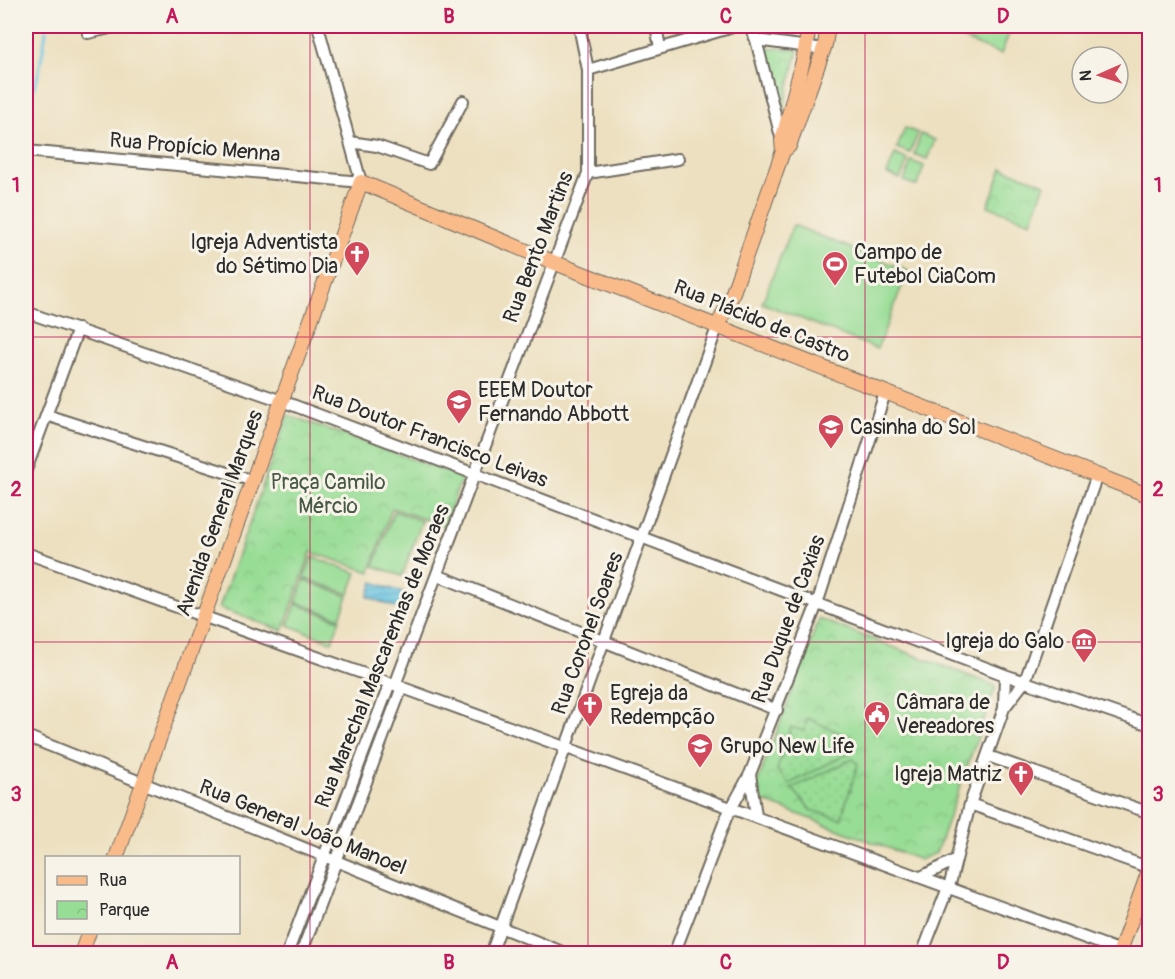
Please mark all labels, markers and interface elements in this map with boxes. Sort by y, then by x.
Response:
text: A [166,4,179,29]
text: B [443,4,455,29]
text: C [720,4,732,29]
text: D [997,4,1010,29]
north arrow [1070,45,1130,105]
text: N [1076,70,1096,82]
street label: Rua Propício Menna [108,127,282,168]
street label: Rua Bento Martins [497,167,580,327]
text: 1 [12,173,20,198]
text: 1 [1154,173,1162,198]
place label: Igreja Adventista do Sétimo Dia [190,229,338,280]
church icon: Igreja Adventista do Sétimo Dia [342,239,372,277]
place label: Campo de Futebol CiaCom [854,239,996,290]
sports icon: Campo de Futebol CiaCom [820,249,850,287]
street label: Rua Plácido de Castro [670,274,854,369]
place label: EEEM Doutor Fernando Abbott [478,377,629,428]
street label: Rua Doutor Francisco Leivas [308,379,552,494]
school or university icon: EEEM Doutor Fernando Abbott [444,387,474,425]
street label: Avenida General Marques [170,406,270,620]
school or university icon: Casinha do Sol [816,412,846,450]
place label: Casinha do Sol [850,414,976,441]
park label: Praça Camilo Mércio [270,469,386,520]
text: 2 [10,477,22,502]
text: 2 [1152,477,1164,502]
street label: Rua Marechal Mascarenhas de Moraes [309,500,456,812]
street label: Rua Duque de Caxias [745,531,832,707]
street label: Rua Coronel Soares [545,547,630,718]
museum icon: Igreja do Galo [1069,626,1099,664]
place label: Igreja do Galo [945,628,1064,655]
place label: Egreja da Redempção [610,680,715,731]
place label: Câmara de Vereadores [896,689,995,740]
church icon: Egreja da Redempção [575,690,605,728]
public building icon: Câmara de Vereadores [862,699,892,737]
school or university icon: Grupo New Life [685,731,715,769]
place label: Grupo New Life [720,733,855,760]
church icon: Igreja Matriz [1006,759,1036,797]
place label: Igreja Matriz [894,761,1002,788]
street label: Rua General João Manoel [195,774,410,881]
text: 3 [10,782,22,807]
text: 3 [1152,782,1164,807]
legend [45,856,240,934]
text: Rua [99,869,127,892]
text: Parque [99,899,149,922]
text: A [166,950,179,975]
text: B [443,950,455,975]
text: C [720,950,732,975]
text: D [997,950,1010,975]

